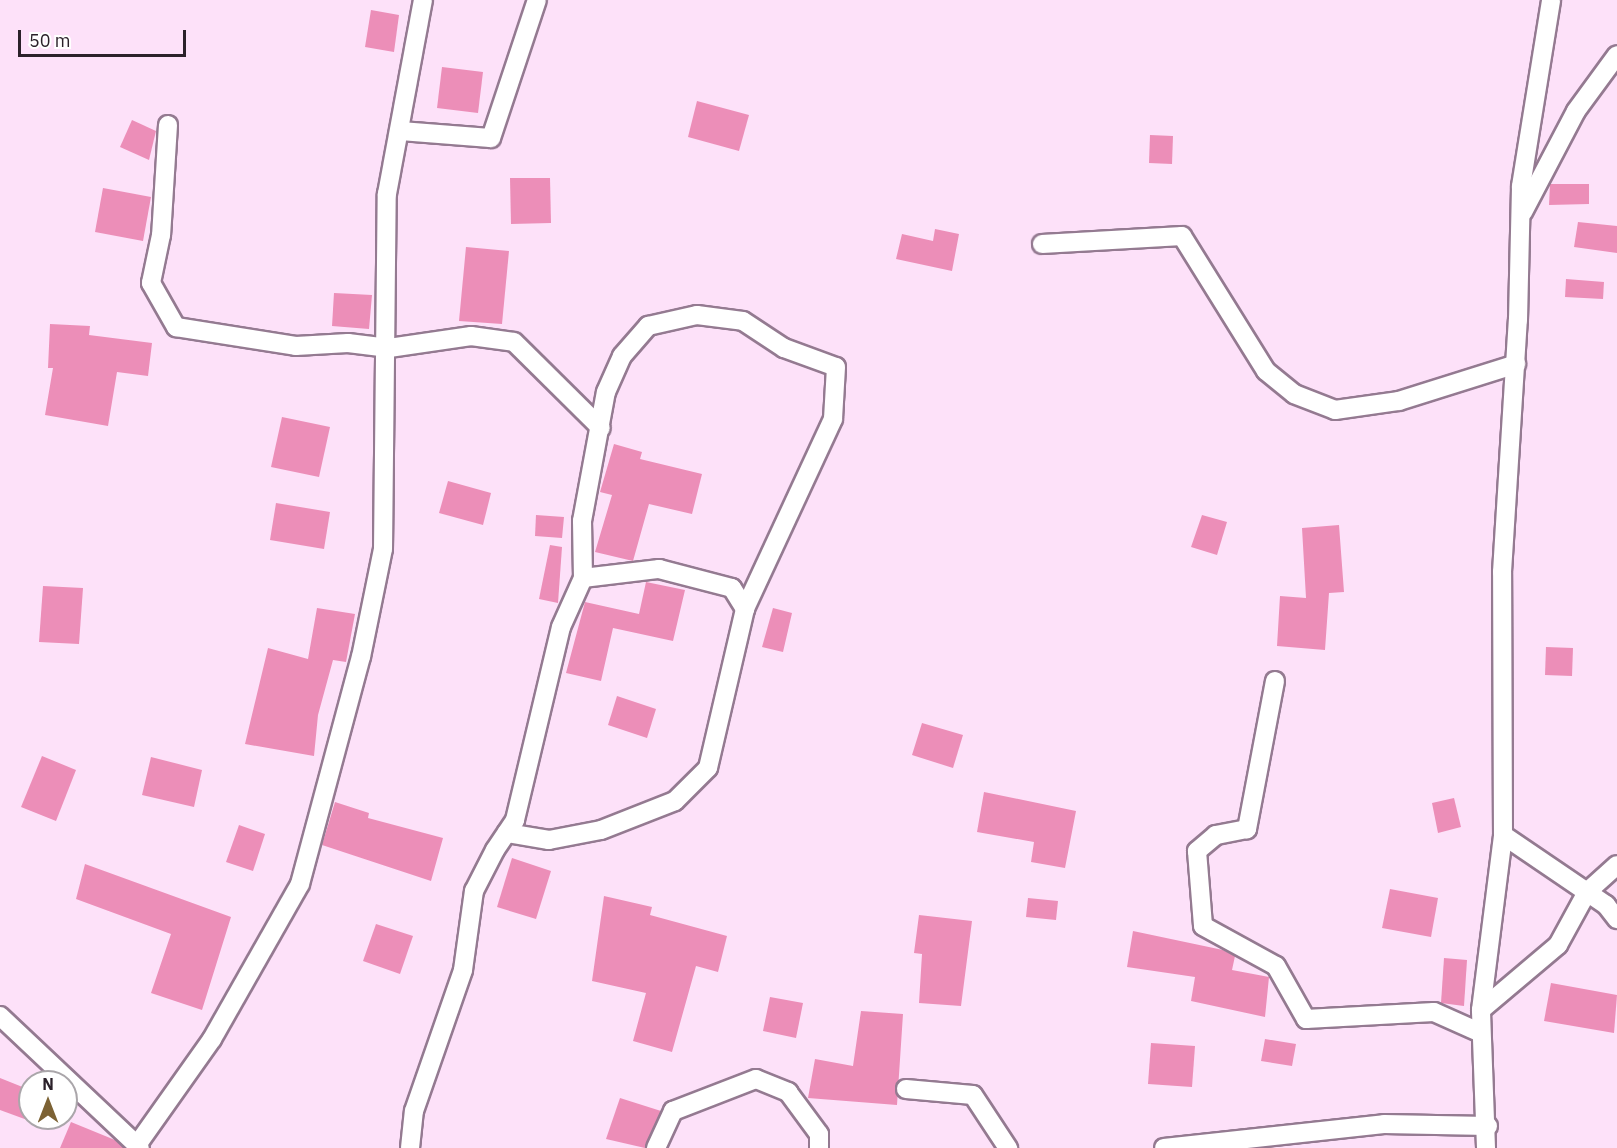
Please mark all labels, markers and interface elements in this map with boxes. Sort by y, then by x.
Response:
scale bar [21,18,189,56]
text: 50 m [29,29,71,52]
north arrow [18,1070,78,1130]
text: N [42,1074,54,1094]

